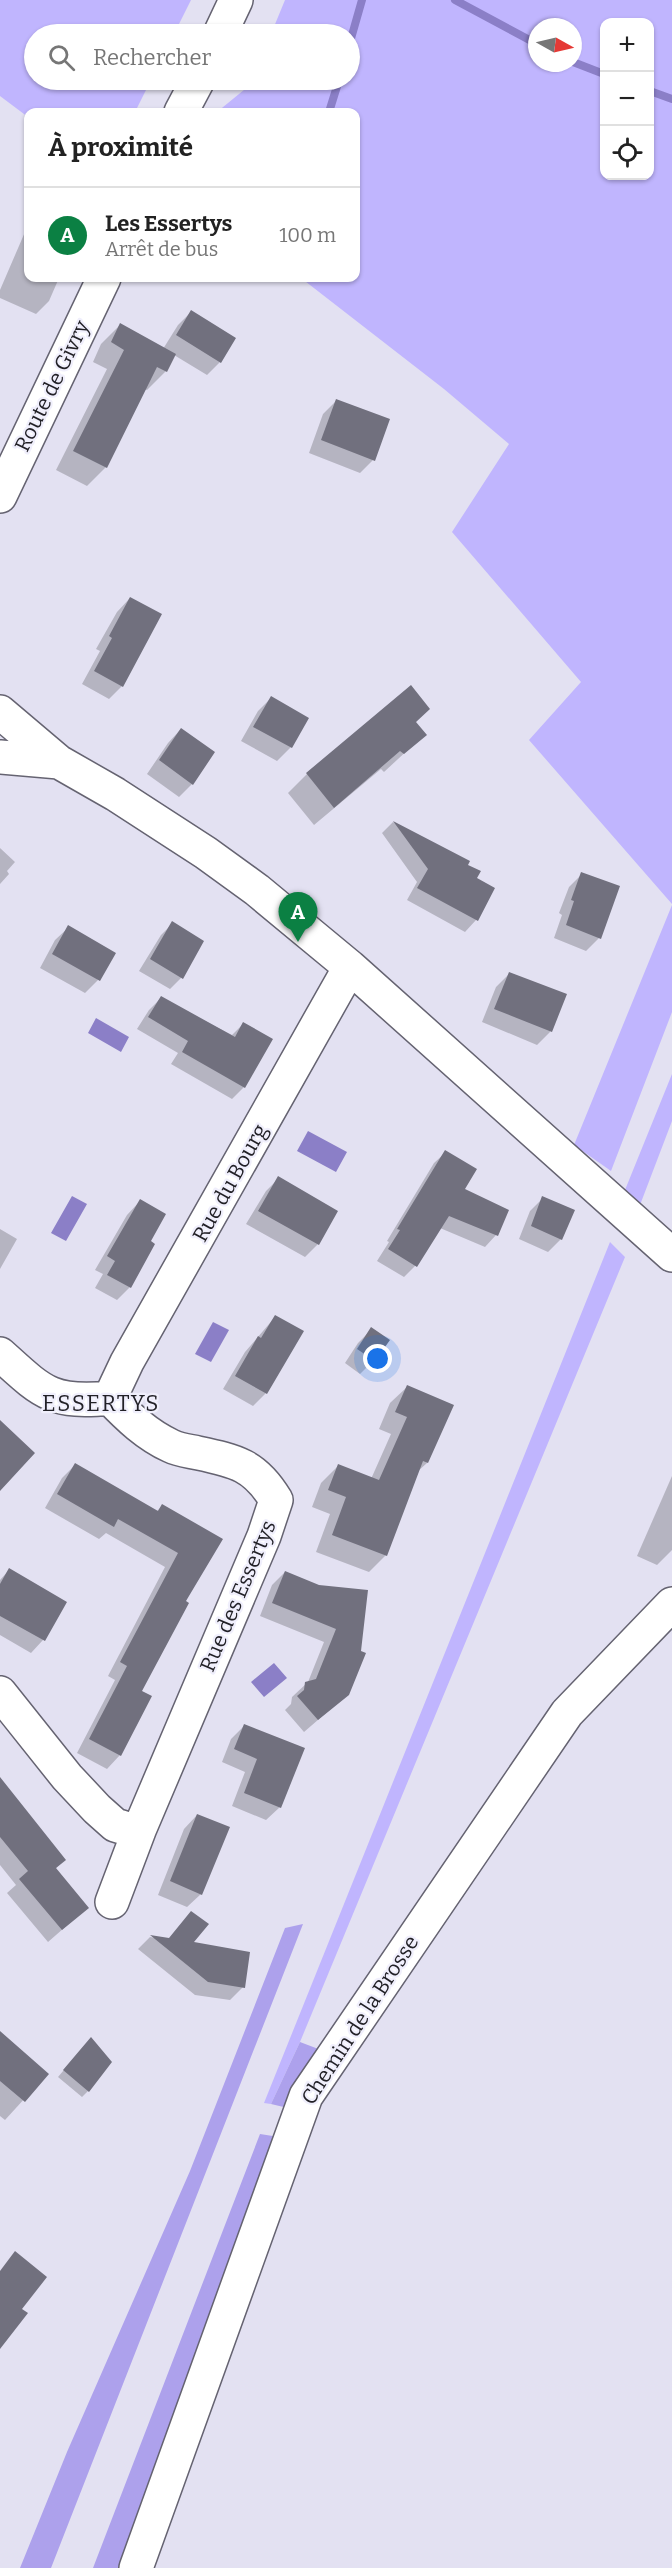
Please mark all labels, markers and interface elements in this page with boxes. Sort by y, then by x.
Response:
north arrow [528,18,582,72]
map controls [600,18,654,180]
button: + [600,18,654,72]
search box [24,24,360,90]
icon: search [45,41,78,74]
text: Rechercher [93,44,211,71]
button: − [600,72,654,126]
button: locate [600,126,654,180]
text: À proximité [48,132,193,163]
text: Les Essertys [105,210,232,237]
text: A [60,223,75,247]
text: 100 m [279,223,336,247]
text: Arrêt de bus [105,237,218,261]
street label: Route de Givry [9,315,95,456]
pin: A [278,892,318,942]
street label: Rue du Bourg [187,1119,273,1247]
your location [363,1344,392,1373]
district label: ESSERTYS [42,1390,160,1417]
street label: Rue des Essertys [194,1516,282,1676]
street label: Chemin de la Brosse [296,1931,424,2109]

